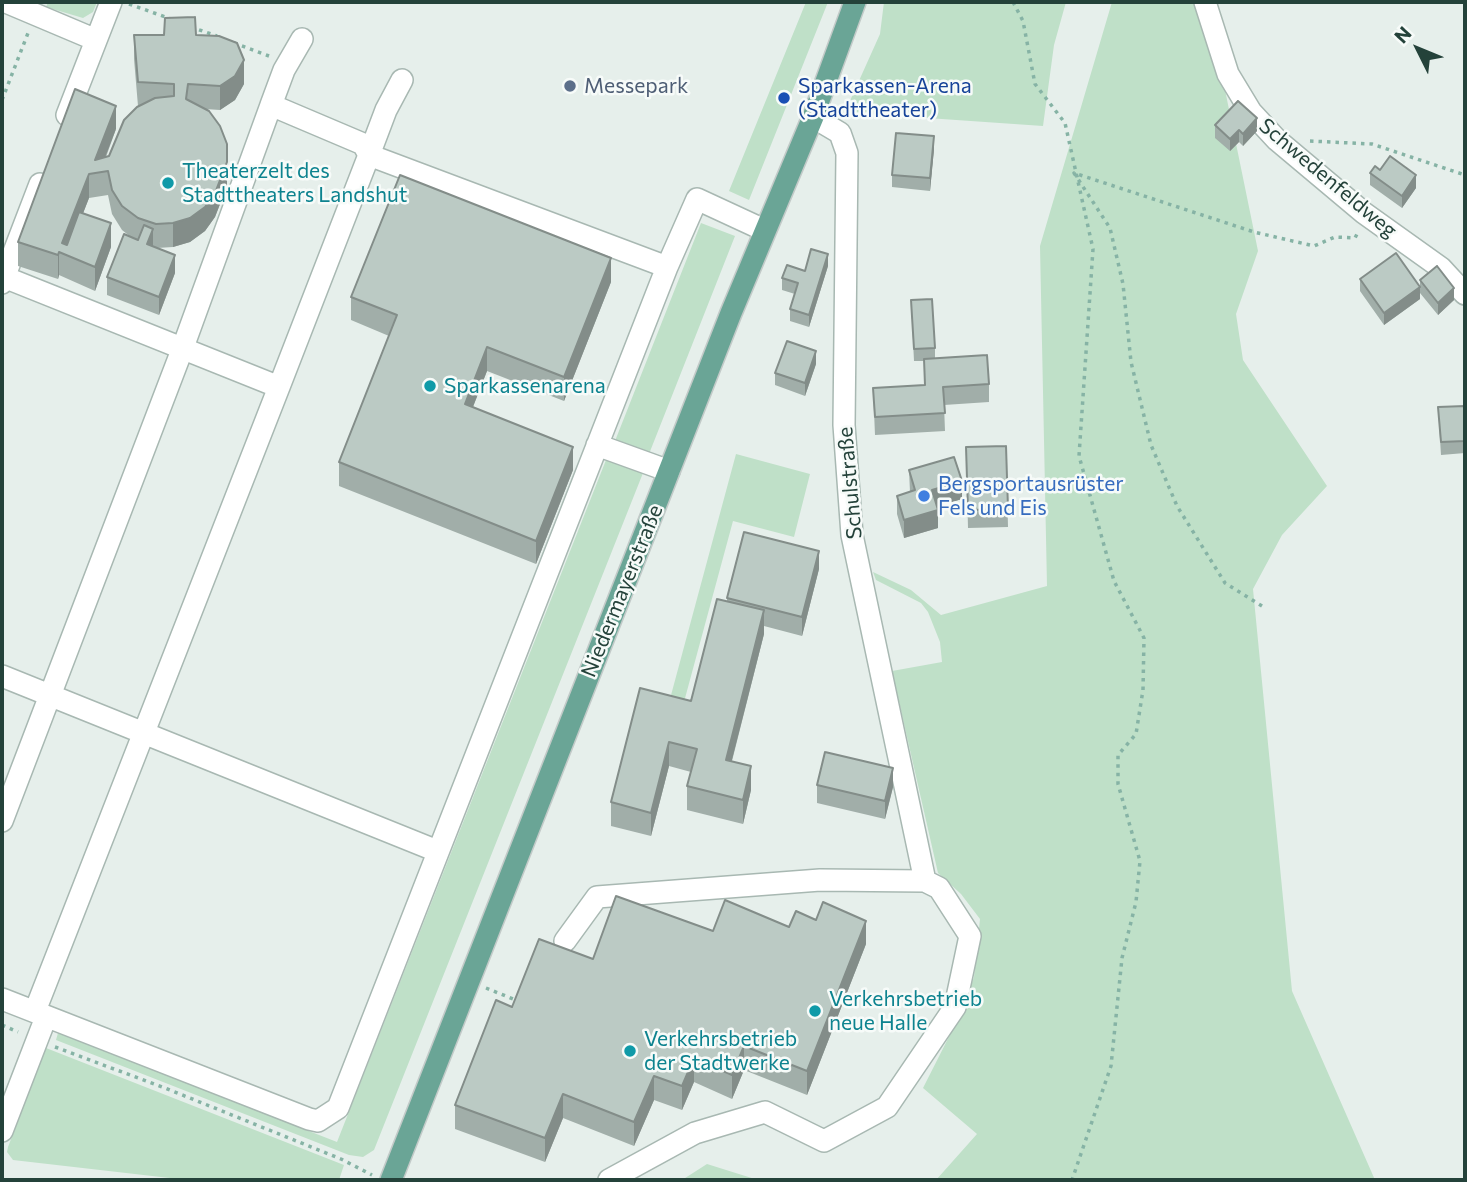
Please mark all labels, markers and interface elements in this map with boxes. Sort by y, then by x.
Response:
north arrow [1383,14,1453,84]
text: N [1389,21,1416,47]
place label: Messepark [584,73,688,99]
place label: Sparkassen-Arena (Stadttheater) [798,73,972,123]
marker: Messepark [562,78,578,94]
marker: Sparkassen-Arena (Stadttheater) [776,90,792,106]
street label: Schwedenfeldweg [1254,113,1402,243]
place label: Theaterzelt des Stadttheaters Landshut [182,158,407,208]
marker: Theaterzelt des Stadttheaters Landshut [160,175,176,191]
place label: Sparkassenarena [444,373,606,399]
marker: Sparkassenarena [422,378,438,394]
street label: Schulstraße [833,426,867,540]
place label: Bergsportausrüster Fels und Eis [938,471,1124,521]
marker: Bergsportausrüster Fels und Eis [916,488,932,504]
street label: Niedermayerstraße [576,501,668,681]
place label: Verkehrsbetrieb neue Halle [829,986,982,1036]
marker: Verkehrsbetrieb neue Halle [807,1003,823,1019]
place label: Verkehrsbetrieb der Stadtwerke [644,1026,797,1076]
marker: Verkehrsbetrieb der Stadtwerke [622,1043,638,1059]

